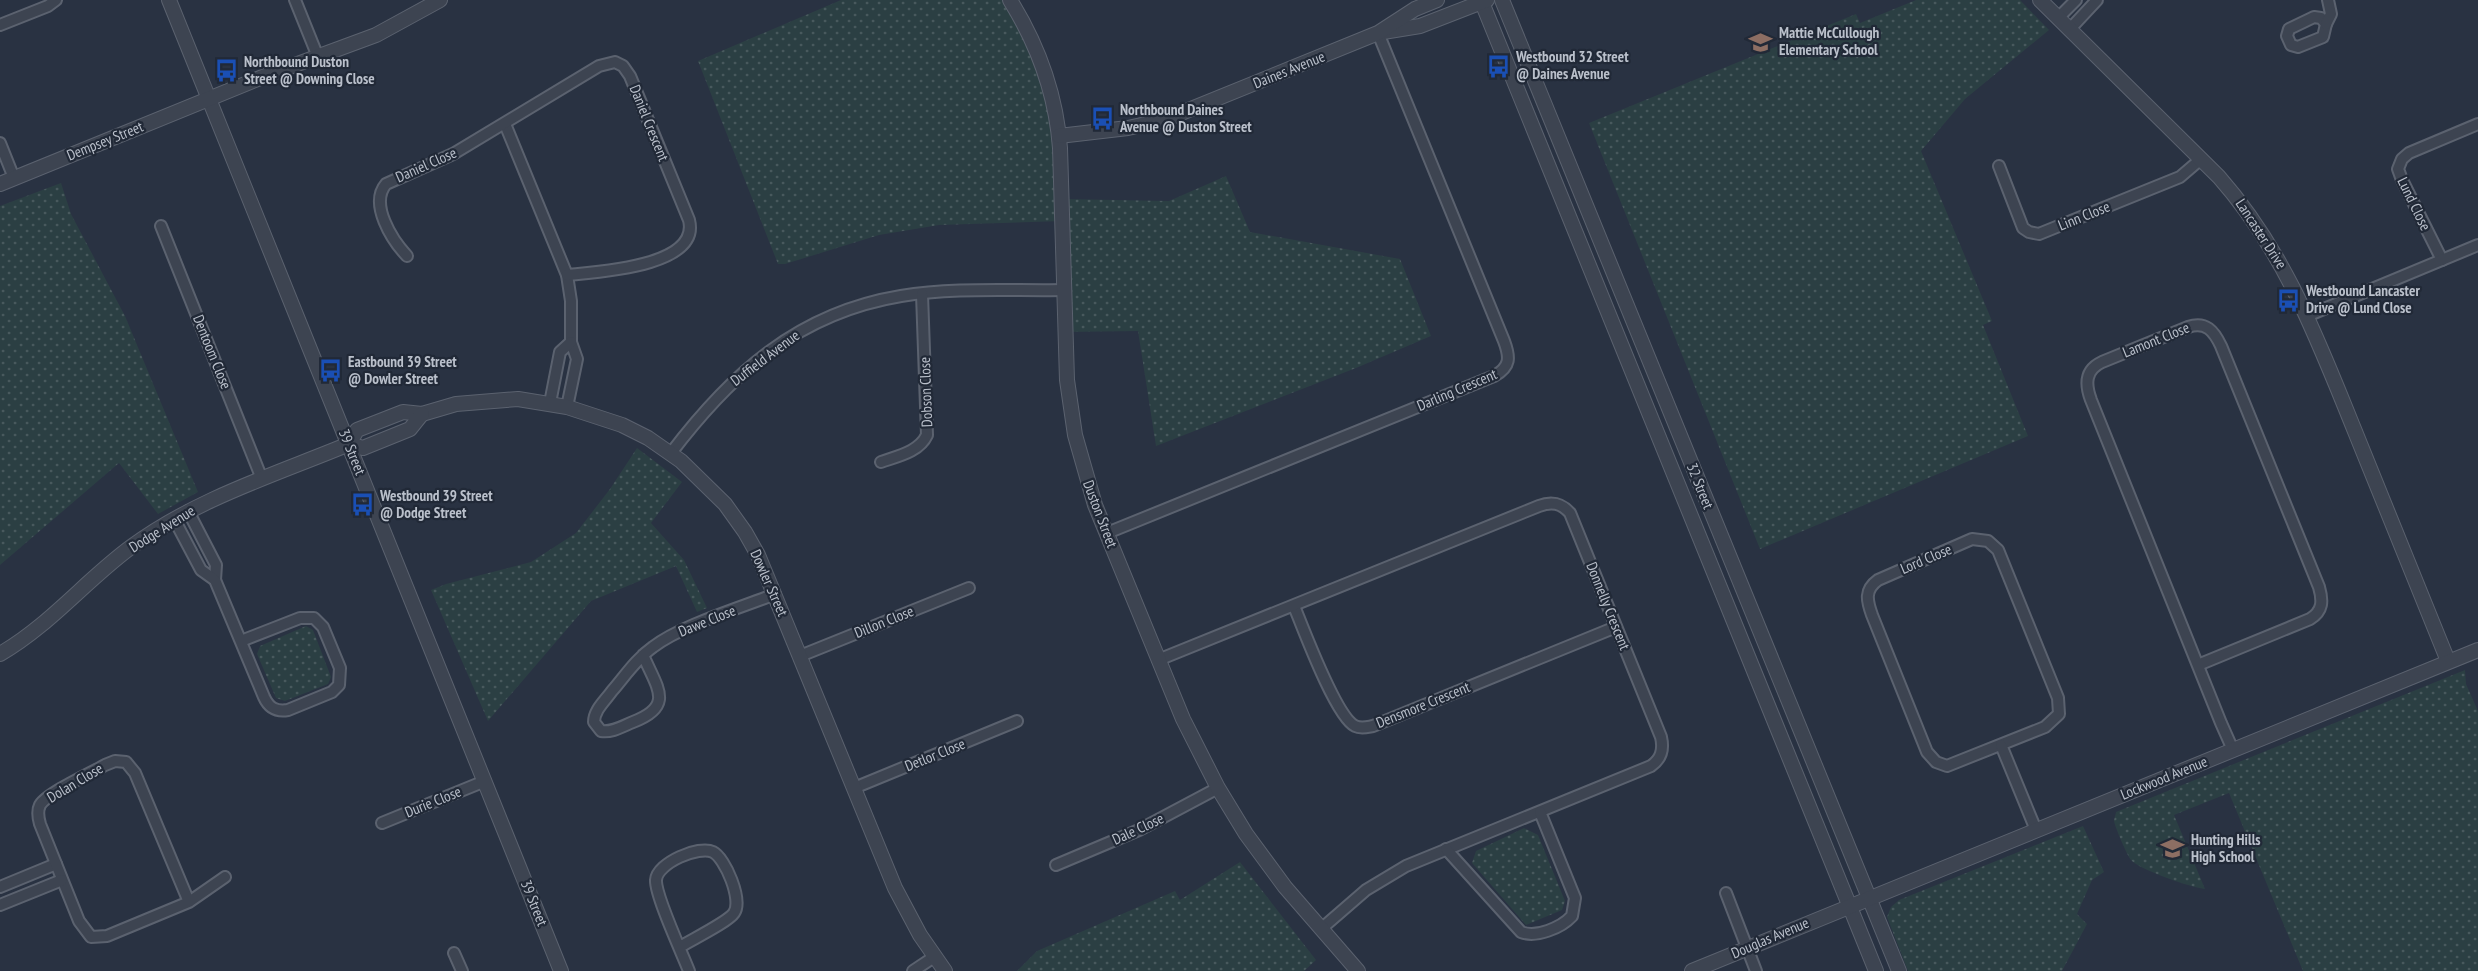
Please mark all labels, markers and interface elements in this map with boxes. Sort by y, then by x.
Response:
place label: Mattie McCullough Elementary School [1779,23,1880,59]
school or university icon: Mattie McCullough Elementary School [1748,29,1774,55]
street label: Daines Avenue [1250,47,1327,93]
place label: Westbound 32 Street @ Daines Avenue [1515,47,1629,83]
place label: Northbound Duston Street @ Downing Close [244,52,375,88]
bus stop icon: Westbound 32 Street @ Daines Avenue [1485,53,1511,79]
bus stop icon: Northbound Duston Street @ Downing Close [213,58,239,84]
street label: Daniel Crescent [626,82,673,164]
place label: Northbound Daines Avenue @ Duston Street [1119,100,1252,136]
bus stop icon: Northbound Daines Avenue @ Duston Street [1089,106,1115,132]
street label: Dempsey Street [64,117,146,164]
street label: Daniel Close [392,143,459,186]
street label: Lund Close [2393,174,2435,234]
street label: Lancaster Drive [2232,195,2291,272]
street label: Linn Close [2055,197,2112,234]
place label: Westbound Lancaster Drive @ Lund Close [2305,281,2420,317]
bus stop icon: Westbound Lancaster Drive @ Lund Close [2275,287,2301,313]
street label: Dentoom Close [189,312,236,392]
street label: Lamont Close [2120,318,2192,362]
street label: Duffield Avenue [726,325,803,390]
place label: Eastbound 39 Street @ Dowler Street [348,352,457,388]
street label: Dobson Close [915,357,936,427]
bus stop icon: Eastbound 39 Street @ Dowler Street [317,358,343,384]
street label: Darling Crescent [1414,364,1500,415]
street label: 39 Street [335,426,370,478]
street label: 32 Street [1683,460,1718,512]
street label: Duston Street [1079,477,1122,550]
place label: Westbound 39 Street @ Dodge Street [379,486,493,522]
bus stop icon: Westbound 39 Street @ Dodge Street [349,492,375,518]
street label: Dodge Avenue [125,501,198,556]
street label: Lord Close [1897,539,1954,578]
street label: Dowler Street [746,546,793,619]
street label: Donnelly Crescent [1582,559,1635,653]
street label: Dawe Close [675,600,738,641]
street label: Dillon Close [851,601,916,642]
street label: Densmore Crescent [1373,677,1472,732]
street label: Detlor Close [902,734,968,775]
street label: Lockwood Avenue [2118,751,2210,804]
street label: Dolan Close [43,759,106,807]
street label: Durie Close [402,782,464,821]
street label: Dale Close [1109,808,1167,849]
place label: Hunting Hills High School [2191,830,2261,866]
school or university icon: Hunting Hills High School [2160,836,2186,862]
street label: 39 Street [517,877,552,929]
street label: Douglas Avenue [1728,913,1812,962]

